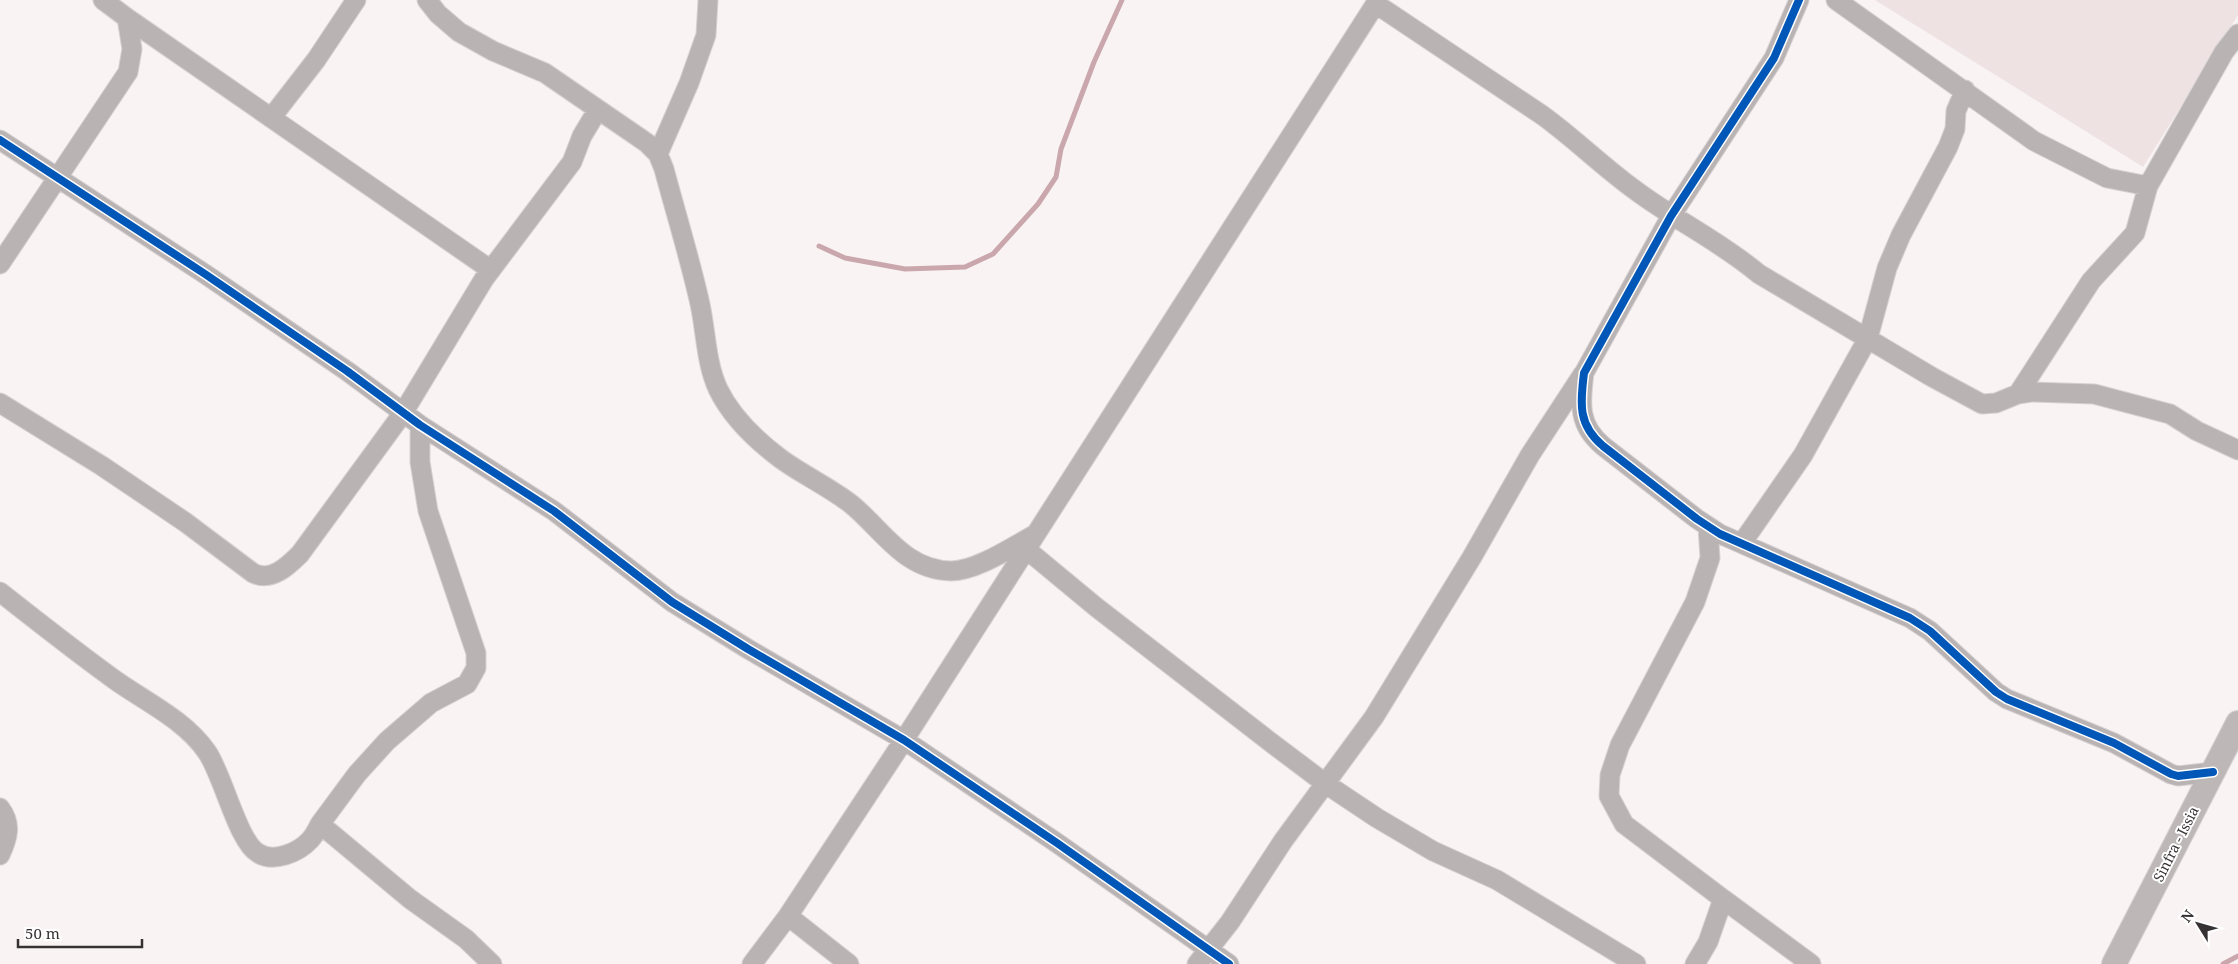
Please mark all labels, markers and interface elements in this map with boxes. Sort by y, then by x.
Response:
street label: Sinfra - Issia [2148,803,2203,885]
north arrow [2173,899,2223,949]
text: N [2176,906,2198,926]
scale bar [18,916,141,948]
text: 50 m [25,923,60,943]

